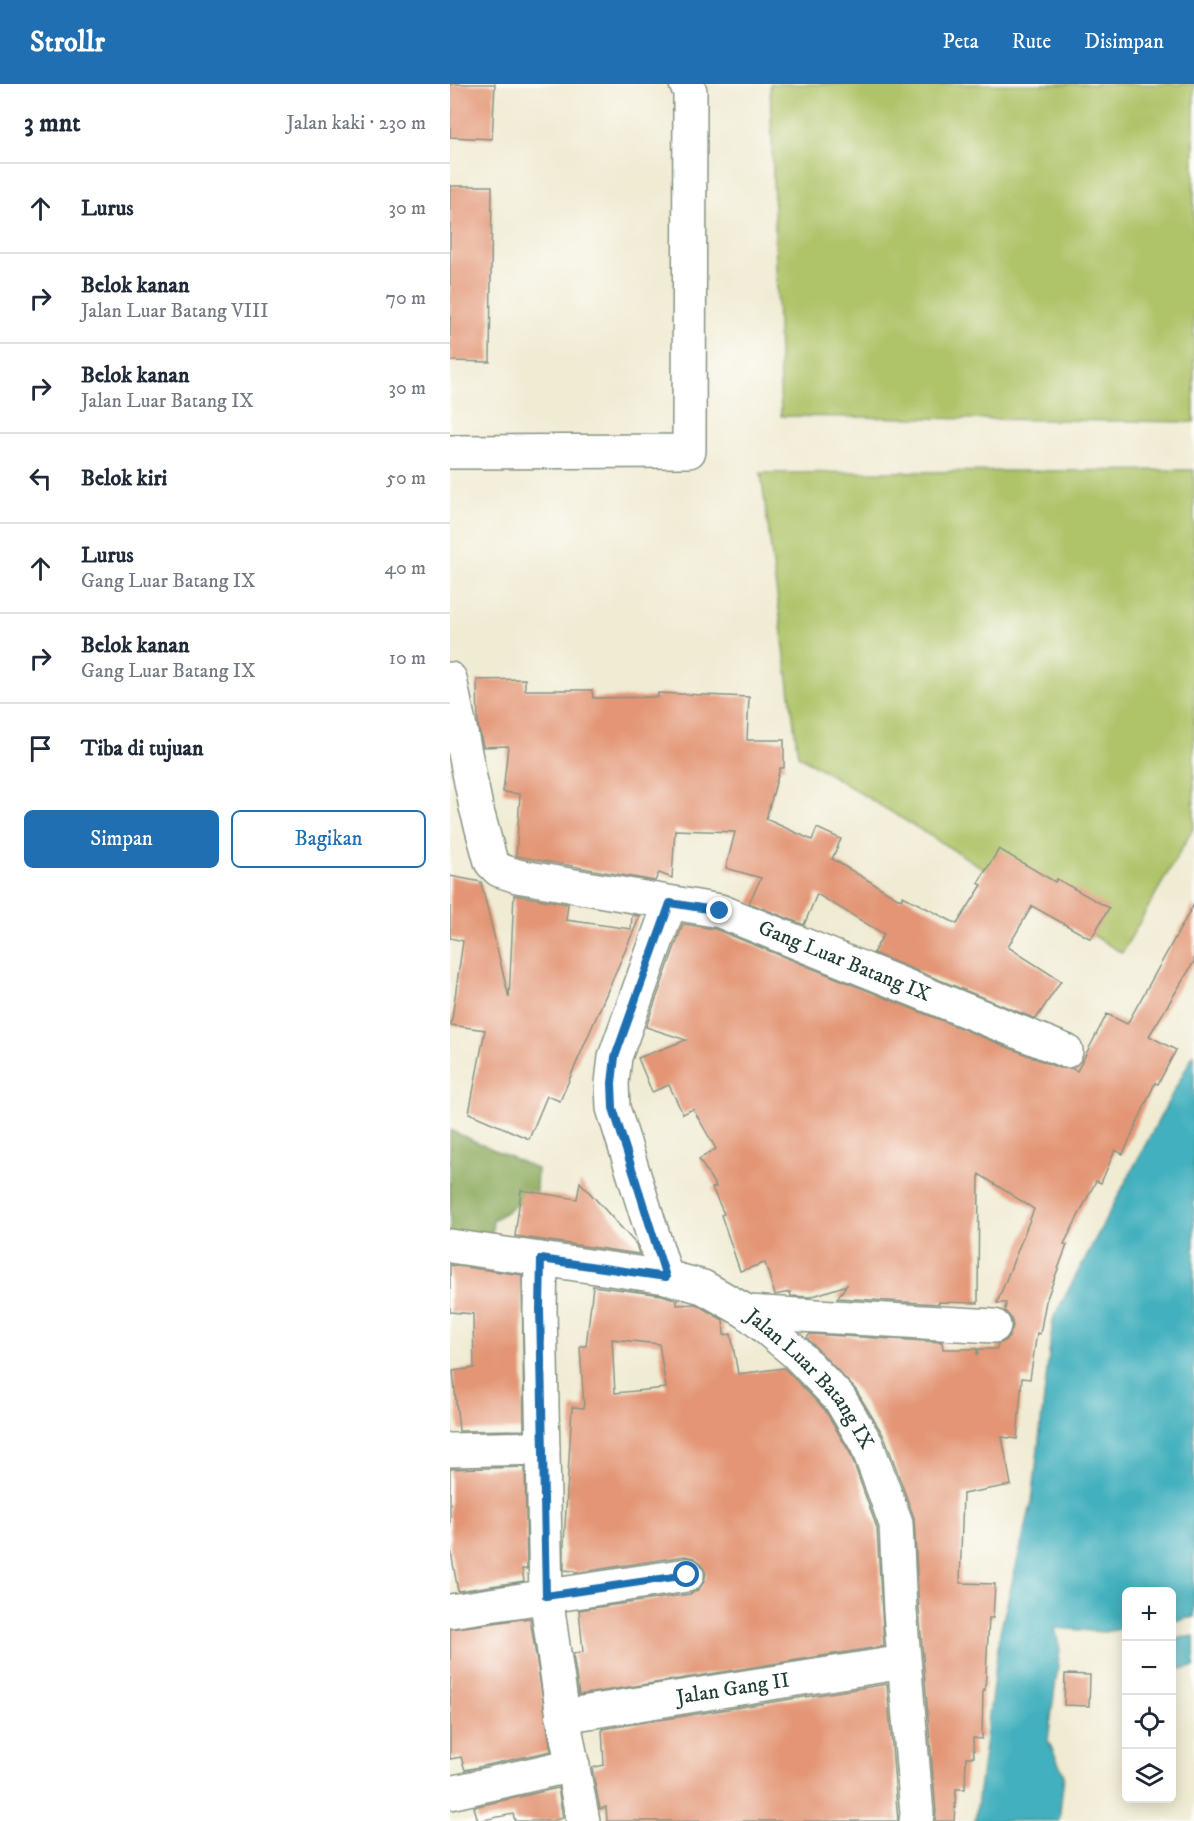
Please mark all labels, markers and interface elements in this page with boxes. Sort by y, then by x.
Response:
text: Strollr [30,25,105,60]
text: Peta [943,29,979,55]
text: Rute [1012,29,1051,55]
text: Disimpan [1084,29,1164,55]
text: 3 mnt [24,107,81,140]
text: Jalan kaki · 230 m [286,111,426,136]
icon: ahead [24,192,57,225]
text: Lurus [81,195,134,222]
text: 30 m [388,196,426,221]
text: Belok kanan [81,272,189,299]
icon: right [24,282,57,315]
text: 70 m [385,286,426,311]
text: Jalan Luar Batang VIII [81,299,269,324]
text: Belok kanan [81,362,189,389]
icon: right [24,372,57,405]
text: 30 m [388,376,426,401]
text: Jalan Luar Batang IX [81,389,254,414]
icon: left [24,462,57,495]
text: Belok kiri [81,465,167,492]
text: 50 m [386,466,426,491]
text: Lurus [81,542,134,569]
icon: ahead [24,552,57,585]
text: 40 m [384,556,426,581]
text: Gang Luar Batang IX [81,569,256,594]
text: Belok kanan [81,632,189,659]
icon: right [24,642,57,675]
text: 10 m [389,646,426,671]
text: Gang Luar Batang IX [81,659,256,684]
icon: arrive [24,732,57,765]
text: Tiba di tujuan [81,735,203,762]
button: Simpan [24,810,219,868]
button: Bagikan [231,810,426,868]
route end [706,897,732,923]
street label: Gang Luar Batang IX [754,915,934,1008]
street label: Jalan Luar Batang IX [739,1302,880,1454]
route start [673,1561,699,1587]
map controls [1122,1587,1176,1803]
button: + [1122,1587,1176,1641]
button: − [1122,1641,1176,1695]
street label: Jalan Gang II [672,1667,791,1711]
button: locate [1122,1695,1176,1749]
button: layers [1122,1749,1176,1803]

